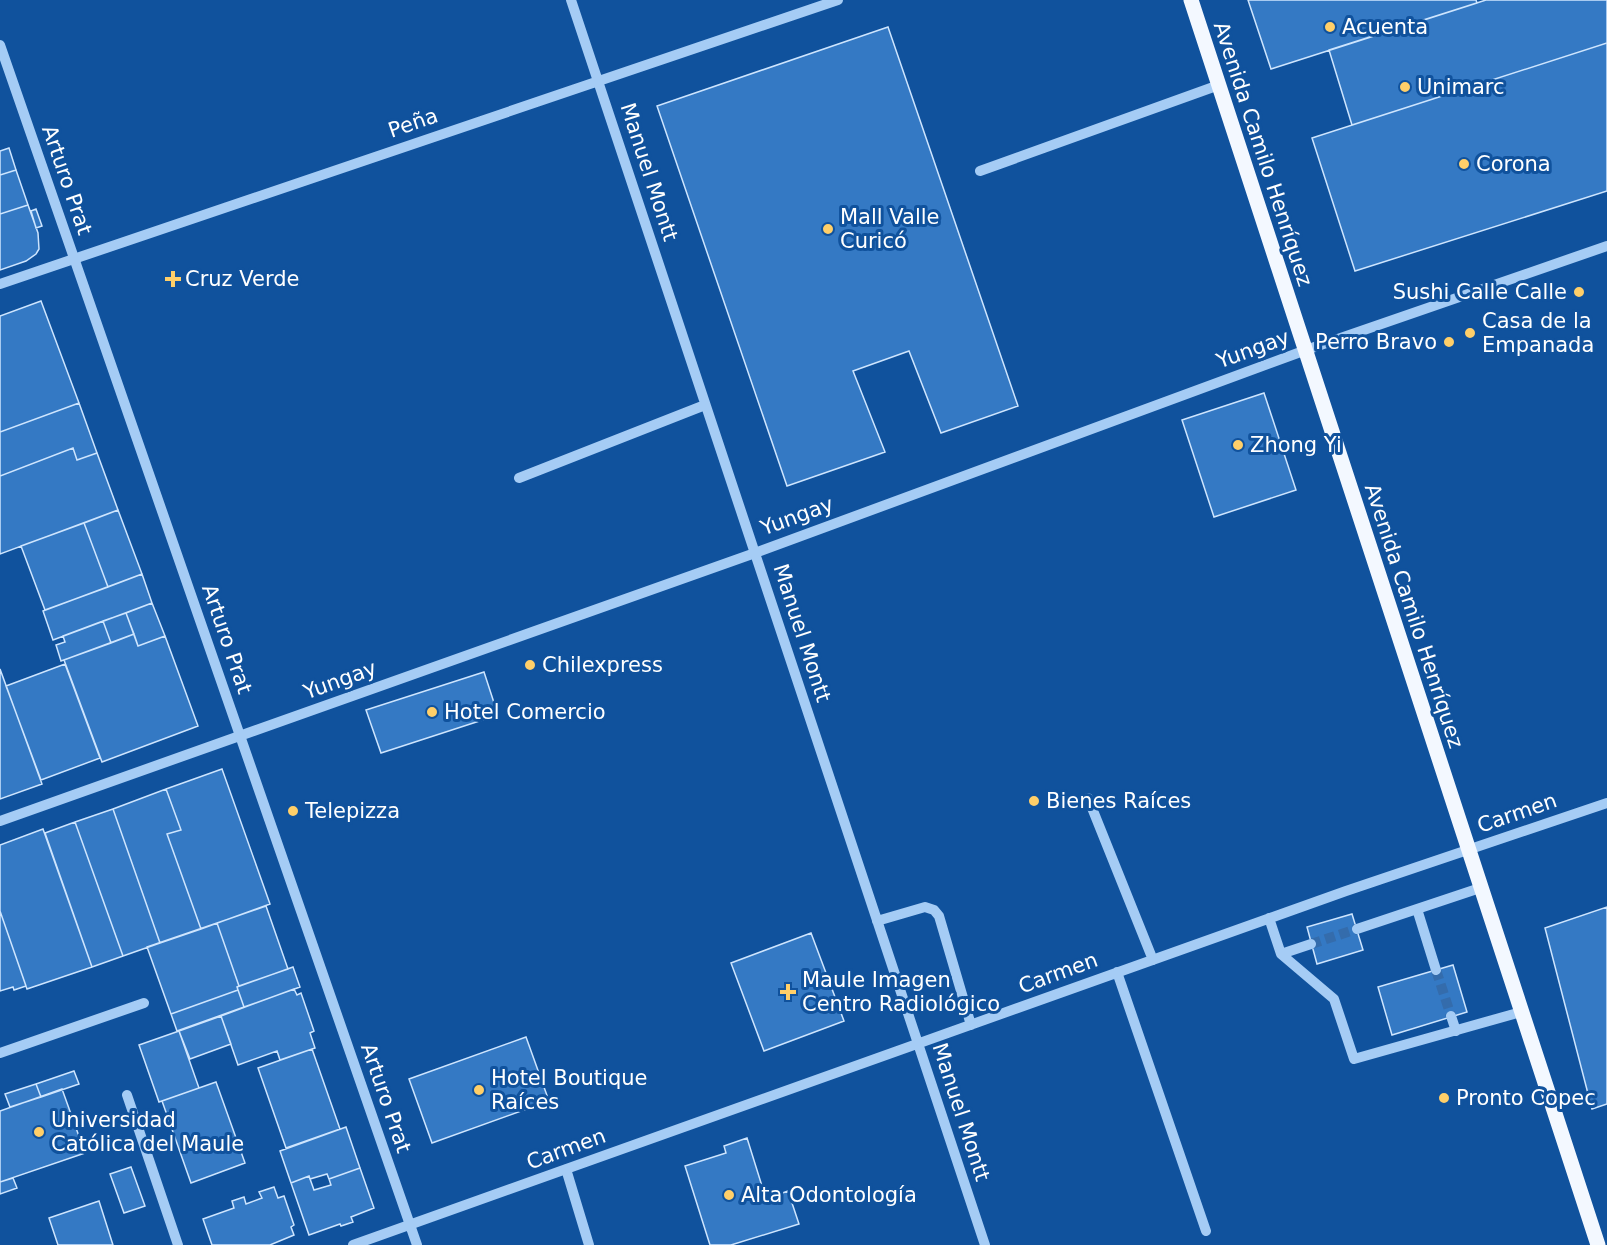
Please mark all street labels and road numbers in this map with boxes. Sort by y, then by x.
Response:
street label: Avenida Camilo Henríquez [1209,19,1317,289]
street label: Manuel Montt [615,100,683,244]
street label: Peña [385,103,441,143]
street label: Arturo Prat [37,122,97,238]
street label: Yungay [1212,325,1293,374]
street label: Avenida Camilo Henríquez [1360,481,1468,751]
street label: Yungay [756,492,837,541]
street label: Manuel Montt [768,561,836,705]
street label: Arturo Prat [197,581,257,697]
street label: Yungay [299,656,380,705]
street label: Carmen [1474,788,1560,838]
street label: Carmen [1015,948,1101,998]
street label: Arturo Prat [356,1040,416,1156]
street label: Manuel Montt [927,1040,995,1184]
street label: Carmen [523,1124,609,1174]

